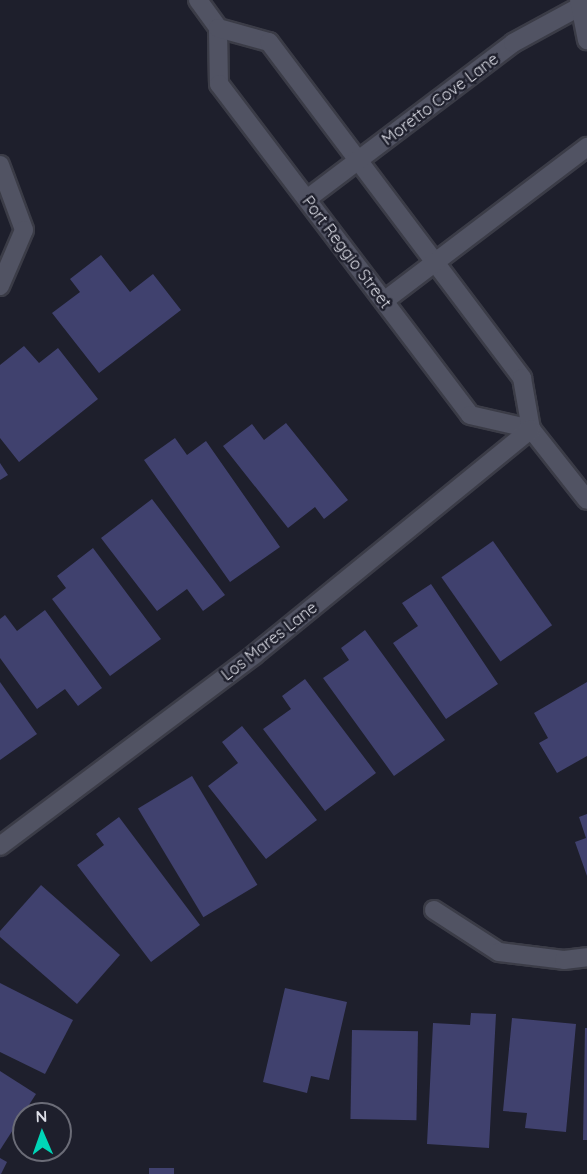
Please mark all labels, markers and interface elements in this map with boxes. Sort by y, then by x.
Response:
street label: Moretto Cove Lane [378,49,502,149]
street label: Port Reggio Street [298,192,396,312]
street label: Los Mares Lane [217,598,321,684]
north arrow [12,1102,72,1162]
text: N [35,1106,48,1126]

